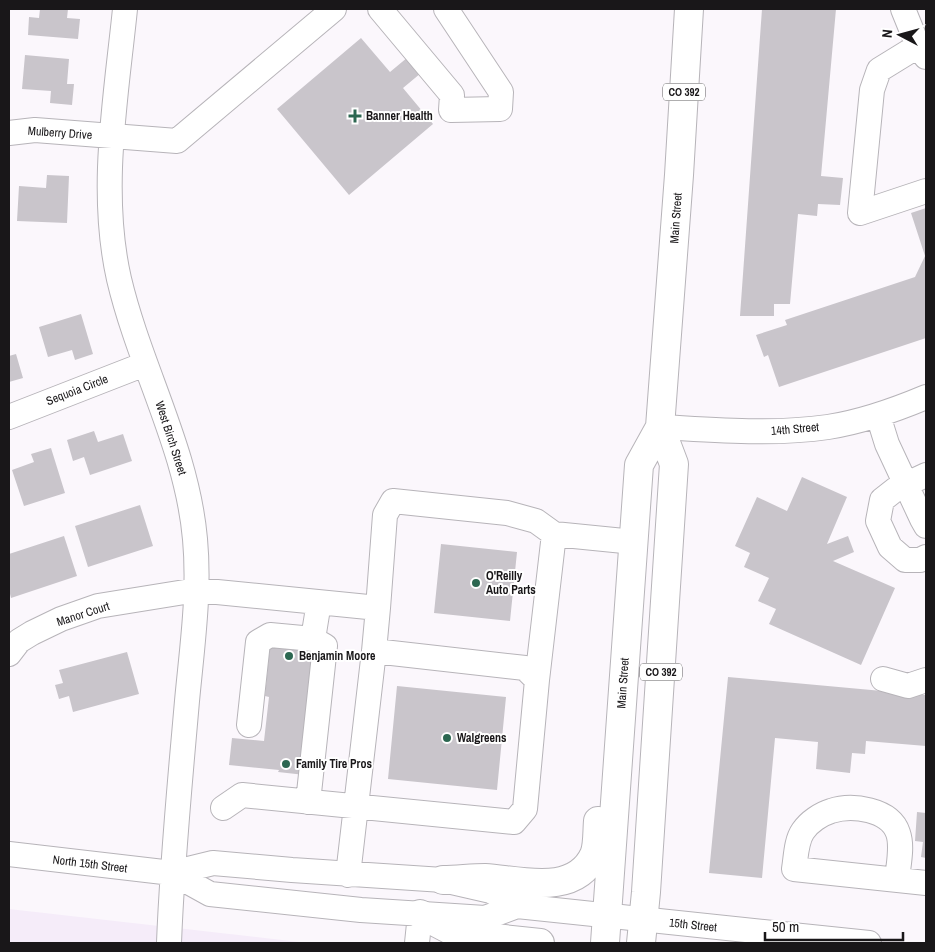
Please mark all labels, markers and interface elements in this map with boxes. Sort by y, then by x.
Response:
north arrow [875,10,925,60]
text: N [878,29,896,39]
road number: CO 392 [663,84,705,100]
place label: Banner Health [366,108,433,124]
marker: Banner Health [348,109,362,123]
street label: Mulberry Drive [27,123,93,143]
street label: Main Street [666,192,686,244]
street label: Sequoia Circle [44,371,110,409]
street label: West Birch Street [152,399,191,477]
street label: 14th Street [770,419,820,439]
place label: O'Reilly Auto Parts [486,568,536,598]
marker: O'Reilly Auto Parts [470,577,482,589]
street label: Manor Court [55,598,112,630]
place label: Benjamin Moore [299,648,376,664]
marker: Benjamin Moore [283,650,295,662]
street label: Main Street [613,657,633,709]
road number: CO 392 [640,664,682,680]
place label: Walgreens [457,730,507,746]
marker: Walgreens [441,732,453,744]
place label: Family Tire Pros [296,756,372,772]
marker: Family Tire Pros [280,758,292,770]
street label: North 15th Street [52,851,128,877]
scale bar [765,910,902,942]
street label: 15th Street [668,915,718,935]
text: 50 m [772,916,799,937]

